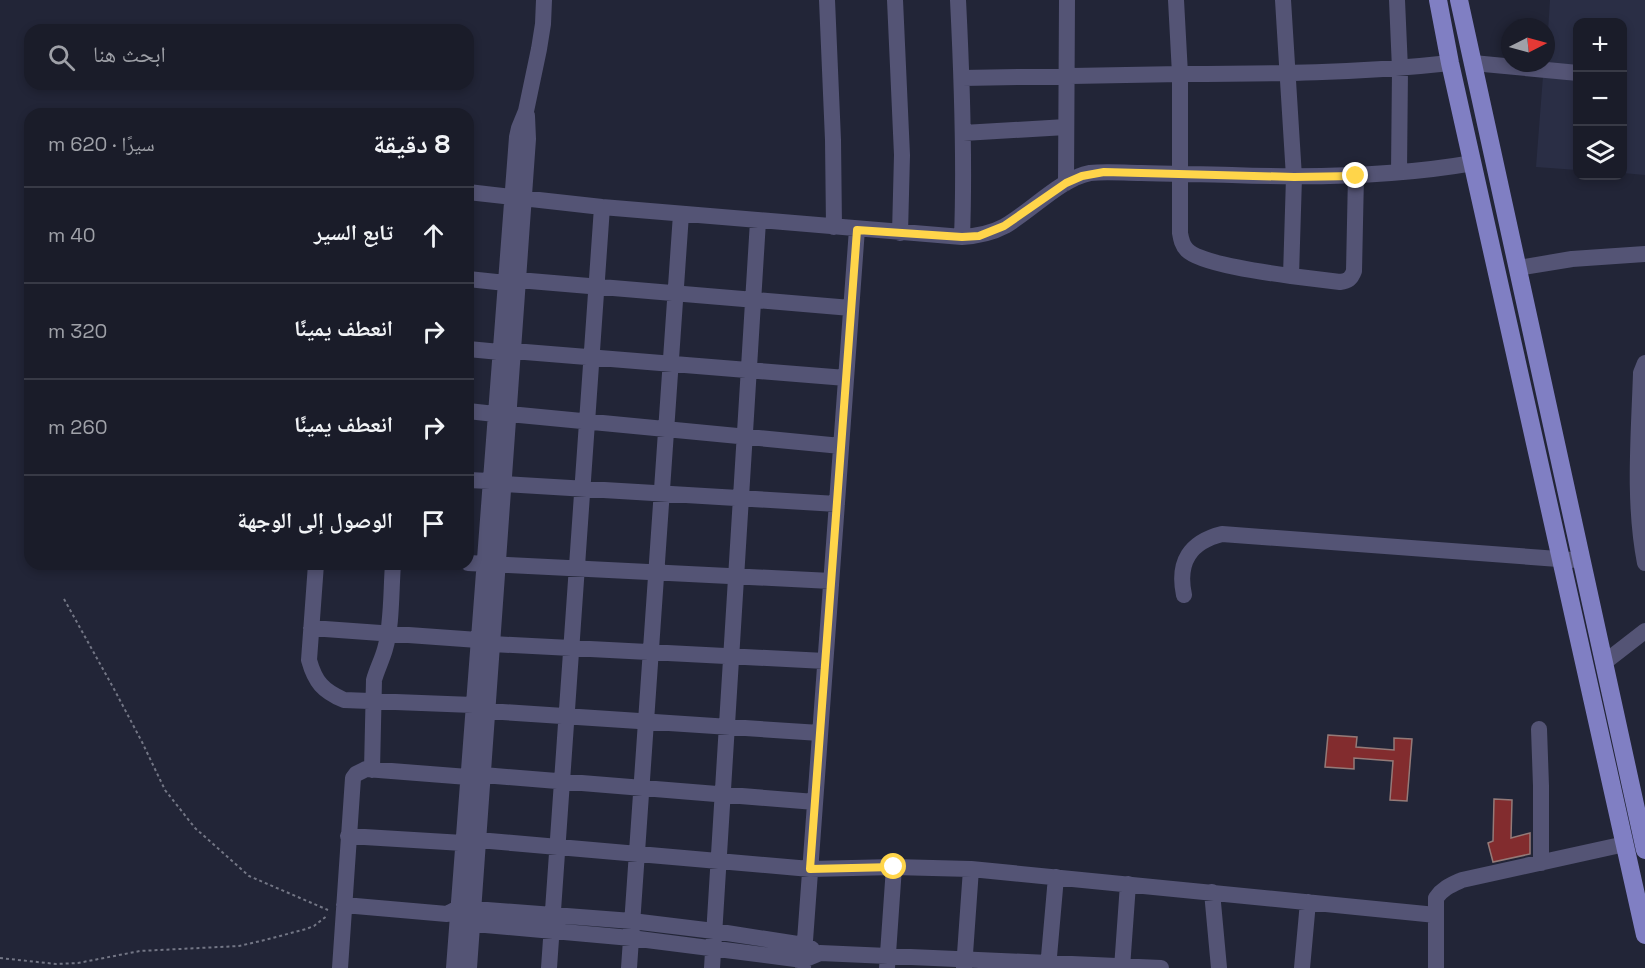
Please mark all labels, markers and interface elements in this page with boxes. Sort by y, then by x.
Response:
north arrow [1501,18,1555,72]
map controls [1573,18,1627,180]
button: + [1573,18,1627,72]
search box [24,24,474,90]
text: ابحث هنا [93,40,166,68]
icon: search [45,41,78,74]
button: − [1573,72,1627,126]
button: layers [1573,126,1627,180]
text: 8 دقيقة [373,127,450,161]
text: سيرًا · 620 m [48,131,155,157]
route end [1342,162,1368,188]
text: تابع السير [314,218,393,246]
icon: ahead [417,219,450,252]
text: 40 m [48,222,96,248]
text: انعطف يمينًا [294,314,393,342]
icon: right [417,315,450,348]
text: 320 m [48,318,107,344]
text: انعطف يمينًا [294,410,393,438]
icon: right [417,411,450,444]
text: 260 m [48,414,107,440]
text: الوصول إلى الوجهة [237,506,393,534]
icon: arrive [417,507,450,540]
route start [880,853,906,879]

